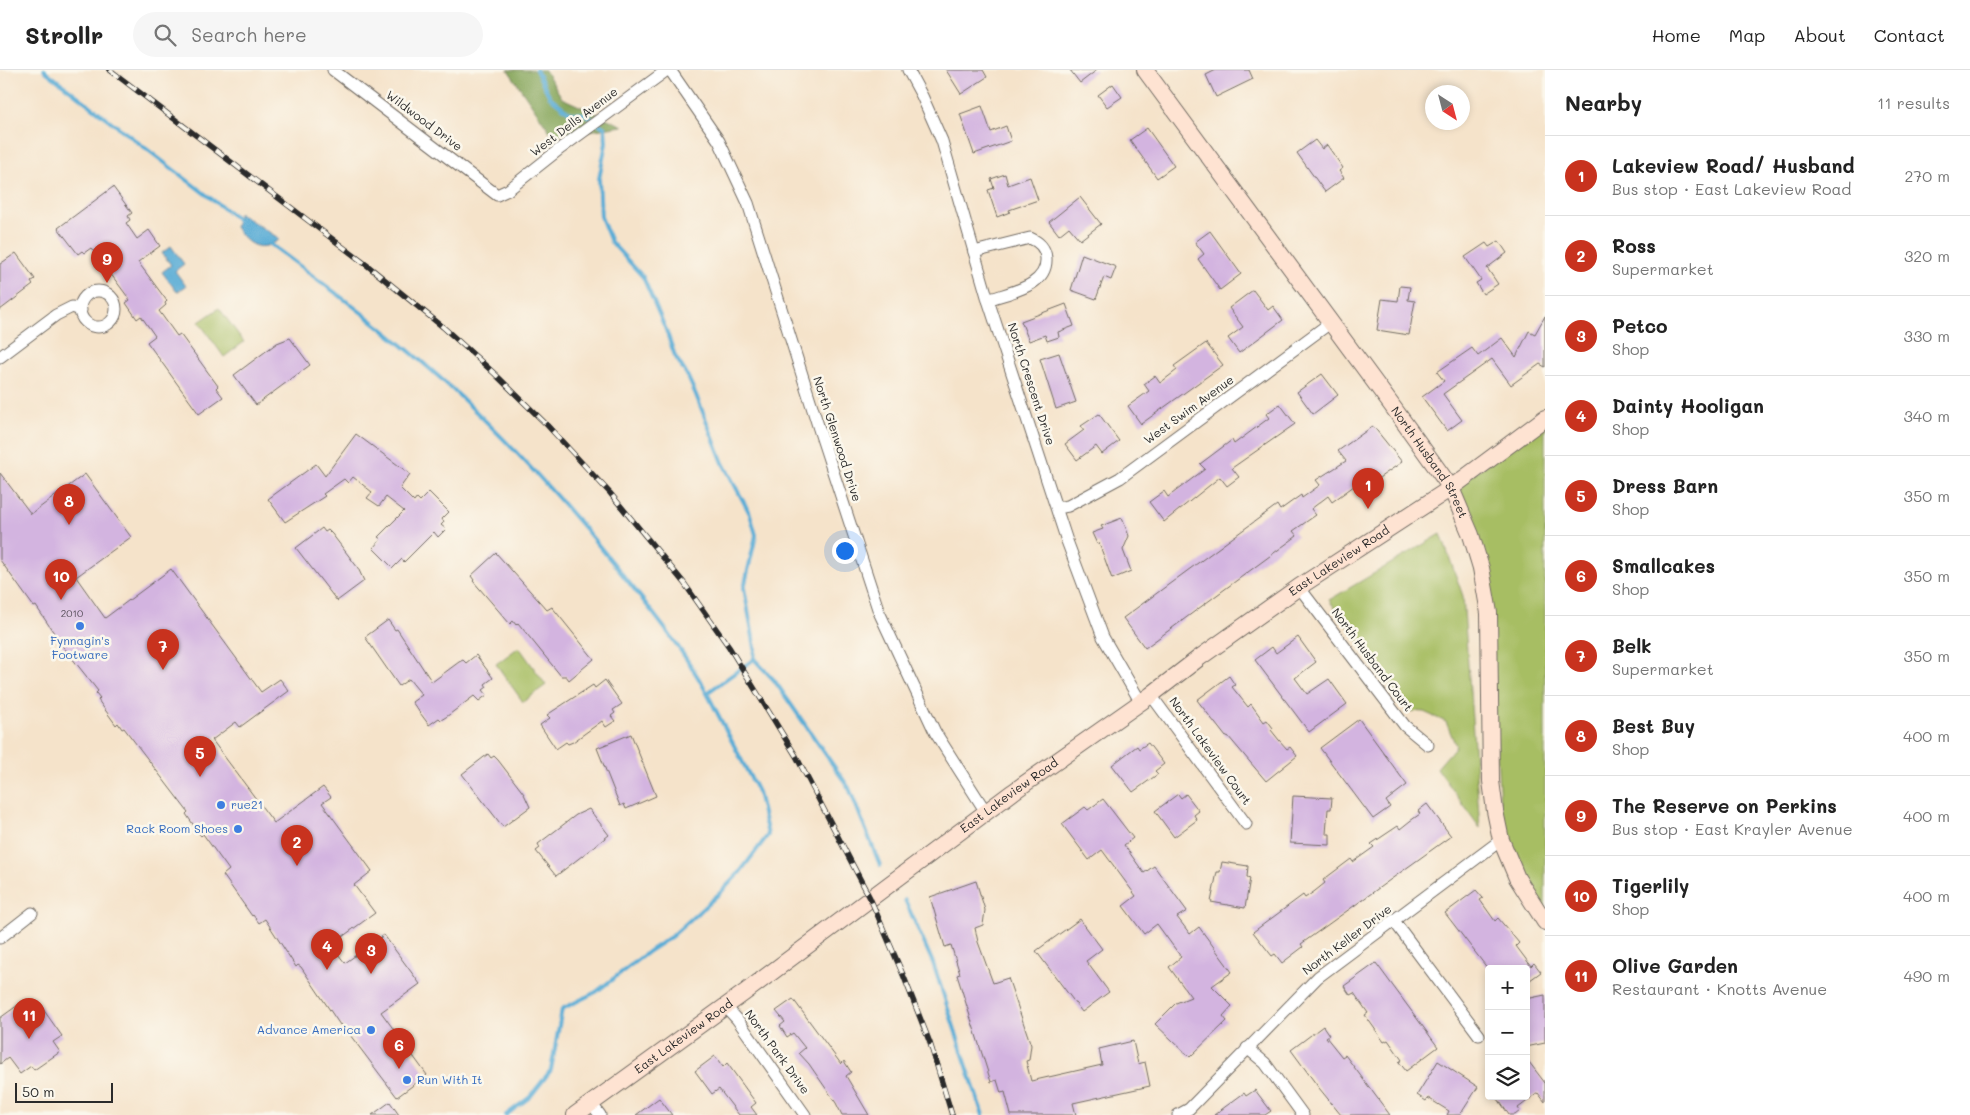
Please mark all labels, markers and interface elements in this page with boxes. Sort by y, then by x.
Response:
search box [133,12,483,57]
text: Strollr [25,19,103,50]
icon: search [151,21,179,49]
text: Search here [191,22,307,47]
text: Home [1652,23,1701,47]
text: Map [1729,23,1765,47]
text: About [1793,23,1846,47]
text: Contact [1874,23,1945,47]
street label: West Dells Avenue [526,83,620,159]
north arrow [1425,85,1470,130]
street label: Wildwood Drive [383,86,466,154]
text: Nearby [1565,89,1642,116]
text: 11 results [1877,92,1950,113]
text: Lakeview Road/ Husband [1612,153,1855,178]
text: 1 [1577,165,1585,186]
text: 270 m [1904,165,1950,186]
text: Bus stop · East Lakeview Road [1612,178,1852,199]
text: Ross [1612,233,1656,258]
pin: 9 [91,242,123,283]
text: 2 [1577,245,1585,266]
text: 320 m [1904,245,1950,266]
text: Supermarket [1612,258,1714,279]
text: Petco [1612,313,1668,338]
street label: North Crescent Drive [1005,320,1059,447]
text: 3 [1576,325,1586,346]
text: 330 m [1904,325,1950,346]
text: Shop [1612,338,1649,359]
street label: West Swim Avenue [1140,371,1237,447]
street label: North Glenwood Drive [810,374,866,503]
text: Dainty Hooligan [1612,393,1764,418]
street label: North Husband Street [1388,403,1472,520]
text: 4 [1576,405,1586,426]
text: 340 m [1903,405,1950,426]
text: Shop [1612,418,1649,439]
pin: 1 [1352,468,1384,509]
text: Dress Barn [1612,473,1718,498]
pin: 8 [53,484,85,525]
text: 5 [1576,485,1586,506]
text: 350 m [1904,485,1950,506]
text: Shop [1612,498,1649,519]
street label: East Lakeview Road [1285,521,1392,599]
your location [832,538,858,564]
text: Smallcakes [1612,553,1715,578]
pin: 10 [45,559,77,600]
text: 6 [1576,565,1586,586]
text: 350 m [1904,565,1950,586]
text: Shop [1612,578,1649,599]
street label: North Husband Court [1329,604,1417,714]
house number: 2010 [61,606,83,620]
marker: Fynnagin's Footware [74,620,86,632]
pin: 7 [147,629,179,670]
place label: Fynnagin's Footware [50,632,110,662]
text: Belk [1612,633,1652,658]
text: 7 [1577,645,1585,666]
text: 350 m [1904,645,1950,666]
text: Supermarket [1612,658,1714,679]
street label: North Lakeview Court [1166,693,1255,808]
text: Best Buy [1612,713,1695,738]
text: 8 [1576,725,1586,746]
text: 400 m [1903,725,1950,746]
pin: 5 [184,736,216,777]
text: Shop [1612,738,1649,759]
street label: East Lakeview Road [956,754,1061,836]
text: The Reserve on Perkins [1612,793,1837,818]
place label: rue21 [231,796,263,812]
marker: rue21 [215,799,227,811]
text: 9 [1576,805,1586,826]
text: 400 m [1903,805,1950,826]
text: Bus stop · East Krayler Avenue [1612,818,1853,839]
place label: Rack Room Shoes [126,820,228,836]
marker: Rack Room Shoes [232,823,244,835]
pin: 2 [281,825,313,866]
text: Tigerlily [1612,873,1689,898]
text: 10 [1572,885,1590,906]
text: 400 m [1903,885,1950,906]
text: Shop [1612,898,1649,919]
street label: North Keller Drive [1299,900,1394,978]
pin: 4 [311,929,343,970]
pin: 3 [355,933,387,974]
text: Olive Garden [1612,953,1738,978]
map controls [1485,965,1530,1100]
button: + [1485,965,1530,1010]
text: 11 [1574,965,1588,986]
text: 490 m [1903,965,1950,986]
text: Restaurant · Knotts Avenue [1612,978,1827,999]
street label: East Lakeview Road [631,995,736,1077]
pin: 11 [13,998,45,1039]
street label: North Park Drive [742,1006,814,1097]
button: − [1485,1010,1530,1055]
place label: Advance America [257,1021,361,1037]
marker: Advance America [365,1024,377,1036]
pin: 6 [383,1028,415,1069]
button: layers [1485,1055,1530,1100]
place label: Run With It [417,1071,482,1087]
marker: Run With It [401,1074,413,1086]
scale bar [15,1080,112,1103]
text: 50 m [22,1082,54,1101]

